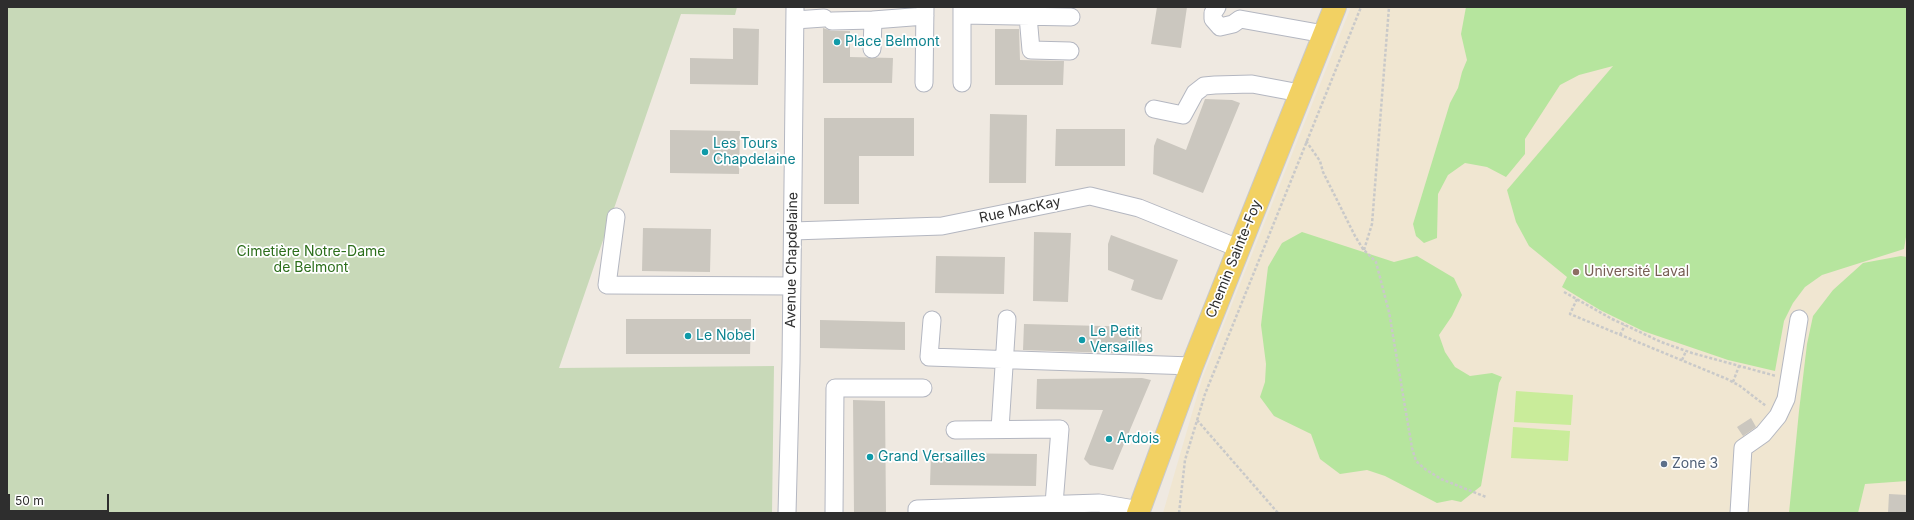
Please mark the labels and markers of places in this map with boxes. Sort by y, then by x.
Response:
place label: Place Belmont [845,34,940,50]
marker: Place Belmont [832,37,842,47]
place label: Les Tours Chapdelaine [713,136,796,168]
marker: Les Tours Chapdelaine [700,147,710,157]
place label: Université Laval [1584,264,1689,280]
marker: Université Laval [1571,267,1581,277]
place label: Le Petit Versailles [1090,324,1153,356]
place label: Le Nobel [696,328,755,344]
marker: Le Nobel [683,331,693,341]
marker: Le Petit Versailles [1077,335,1087,345]
place label: Ardois [1117,431,1159,447]
marker: Ardois [1104,434,1114,444]
place label: Grand Versailles [878,449,986,465]
marker: Grand Versailles [865,452,875,462]
place label: Zone 3 [1672,456,1718,472]
marker: Zone 3 [1659,459,1669,469]

